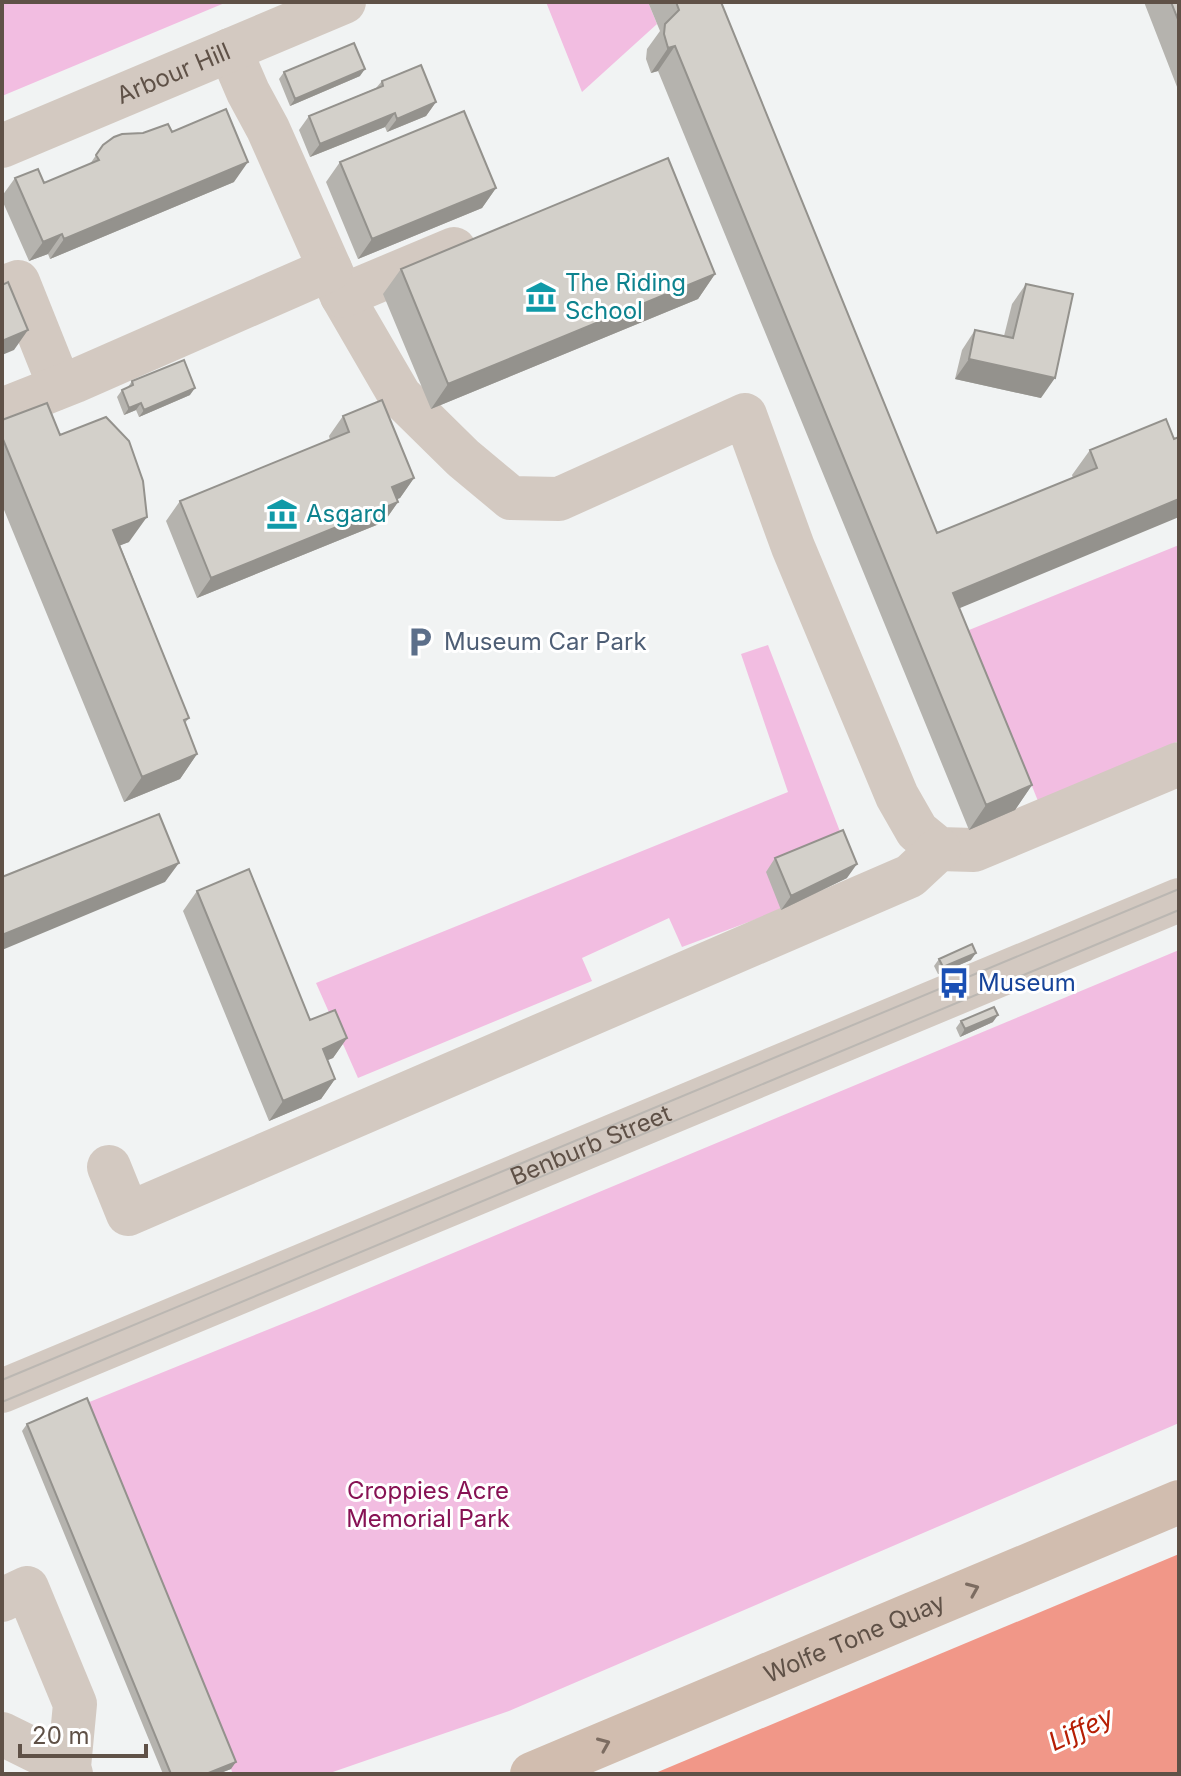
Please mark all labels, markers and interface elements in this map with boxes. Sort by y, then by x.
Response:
street label: Arbour Hill [112,37,234,110]
place label: The Riding School [565,268,686,325]
museum icon: The Riding School [524,280,558,314]
museum icon: Asgard [265,497,299,531]
place label: Asgard [306,499,387,528]
parking icon: Museum Car Park [403,625,437,659]
place label: Museum Car Park [444,627,647,656]
bus stop icon: Museum [937,966,971,1000]
place label: Museum [978,968,1076,997]
street label: Benburb Street [506,1098,675,1191]
park label: Croppies Acre Memorial Park [346,1476,510,1533]
one-way arrow [965,1582,979,1599]
street label: Wolfe Tone Quay [760,1587,949,1689]
water label: Liffey [1044,1700,1119,1757]
scale bar [20,1708,146,1758]
text: 20 m [32,1721,90,1750]
one-way arrow [596,1737,610,1753]

